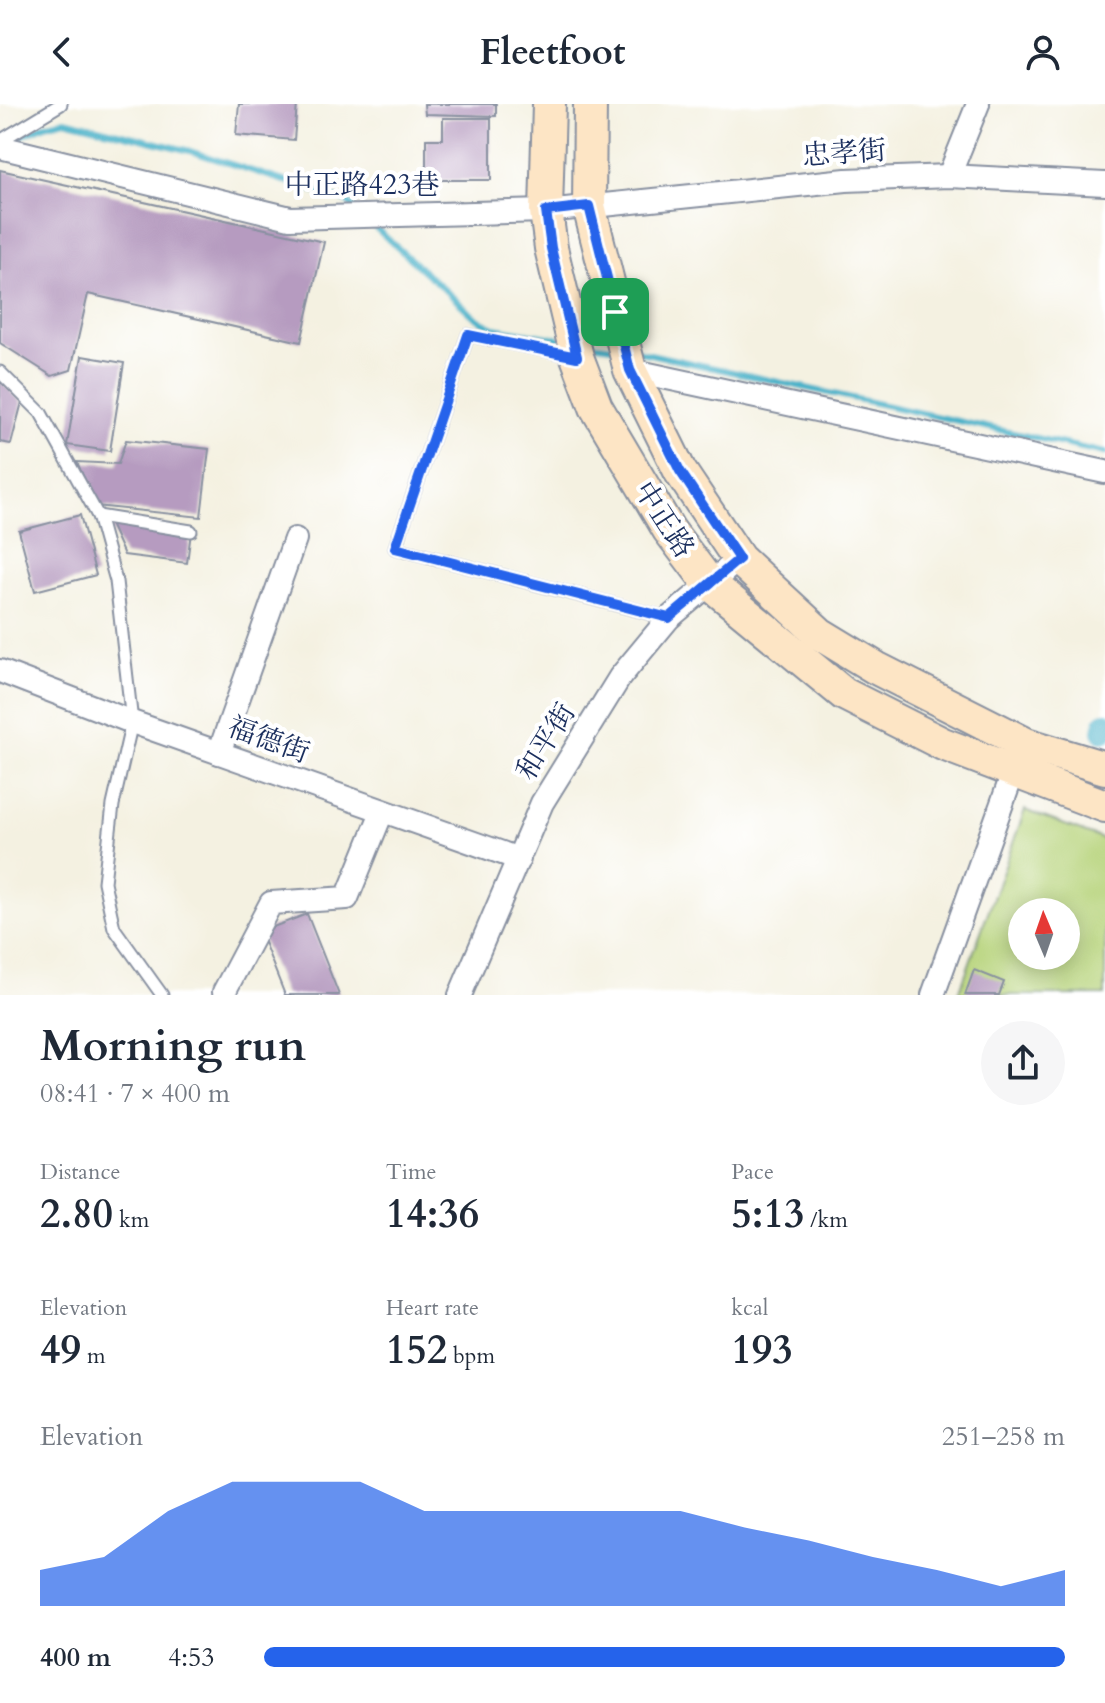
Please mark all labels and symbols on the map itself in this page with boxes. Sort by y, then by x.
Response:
street label: 忠孝街 [801,131,887,175]
street label: 中正路423巷 [284,166,440,204]
pin [581,278,649,346]
street label: 中正路 [625,474,703,565]
street label: 和平街 [507,696,584,787]
street label: 福德街 [223,708,315,772]
north arrow [1008,898,1080,970]

